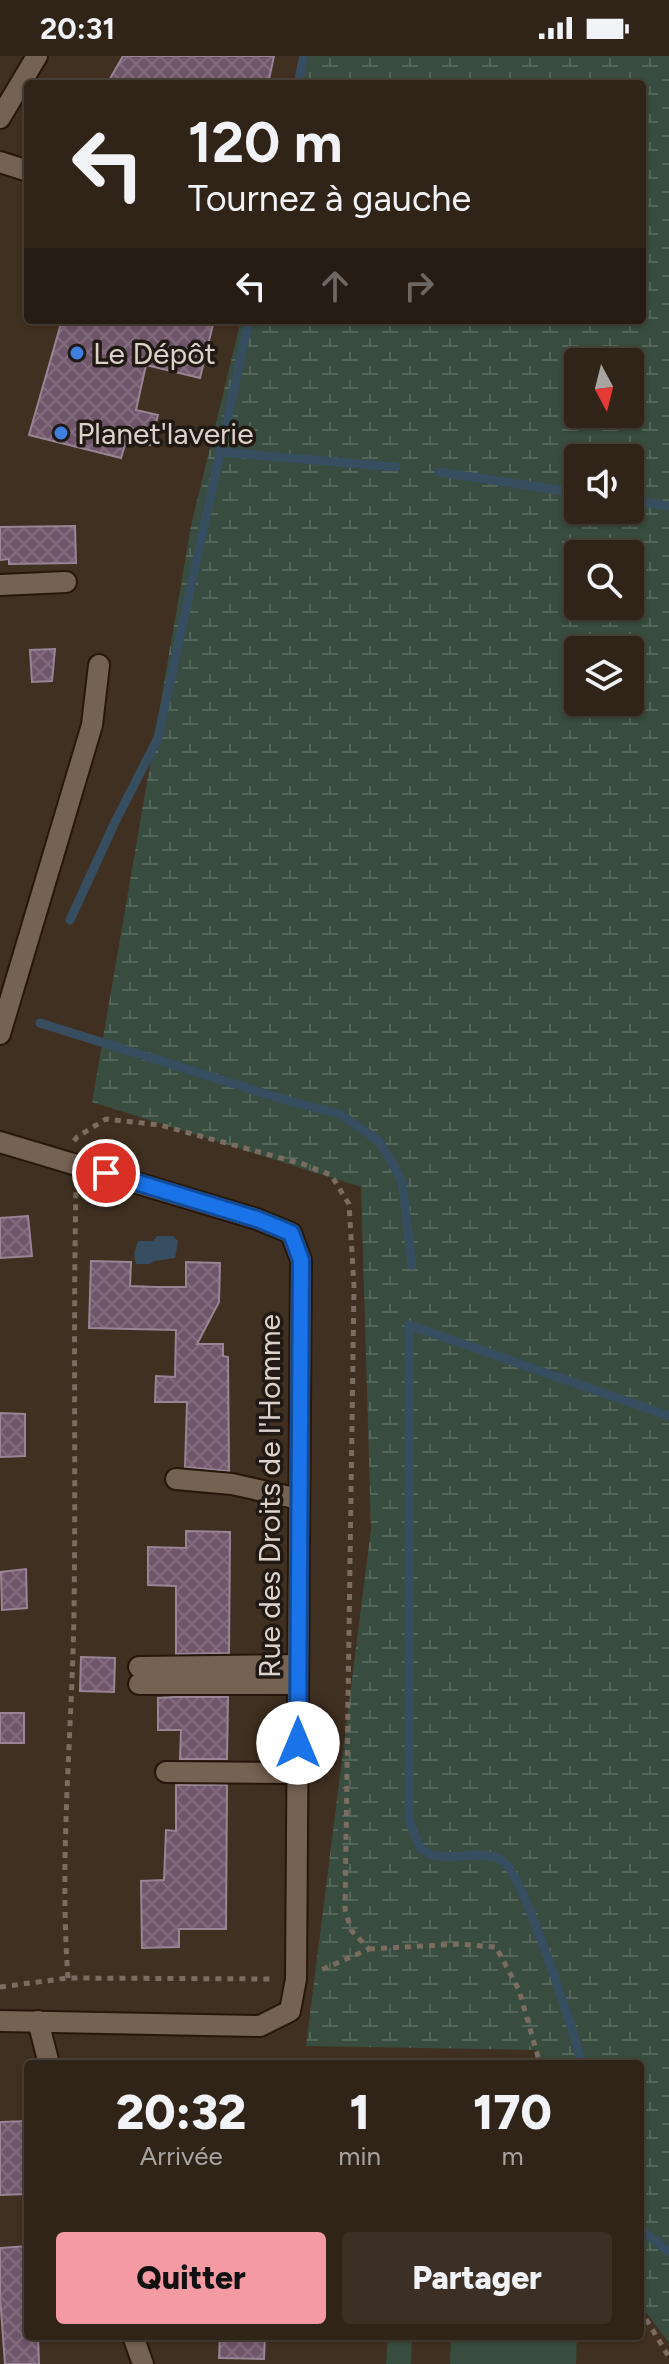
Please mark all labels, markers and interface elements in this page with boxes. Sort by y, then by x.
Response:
text: 20:31 [40,10,115,47]
text: 120 m [188,109,343,176]
icon: left [56,112,160,216]
text: Tournez à gauche [188,177,471,220]
icon: left [229,264,273,308]
icon: ahead [313,264,357,308]
icon: right [397,264,441,308]
place label: Le Dépôt [93,335,216,372]
marker: Le Dépôt [68,344,86,362]
north arrow [564,348,644,428]
map controls [564,348,644,716]
place label: Planet'laverie [77,415,254,452]
marker: Planet'laverie [52,424,70,442]
button: sound [564,444,644,524]
button: search [564,540,644,620]
button: layers [564,636,644,716]
pin [72,1139,140,1207]
icon: arrive [84,1151,128,1195]
street label: Rue des Droits de l'Homme [251,1314,288,1678]
position arrow [256,1701,340,1785]
text: 20:32 [116,2083,246,2141]
text: 1 [349,2083,370,2141]
text: 170 [473,2083,552,2141]
text: Arrivée [140,2140,223,2172]
text: min [338,2140,381,2172]
text: m [501,2140,524,2172]
button: Quitter [56,2232,326,2324]
button: Partager [342,2232,612,2324]

